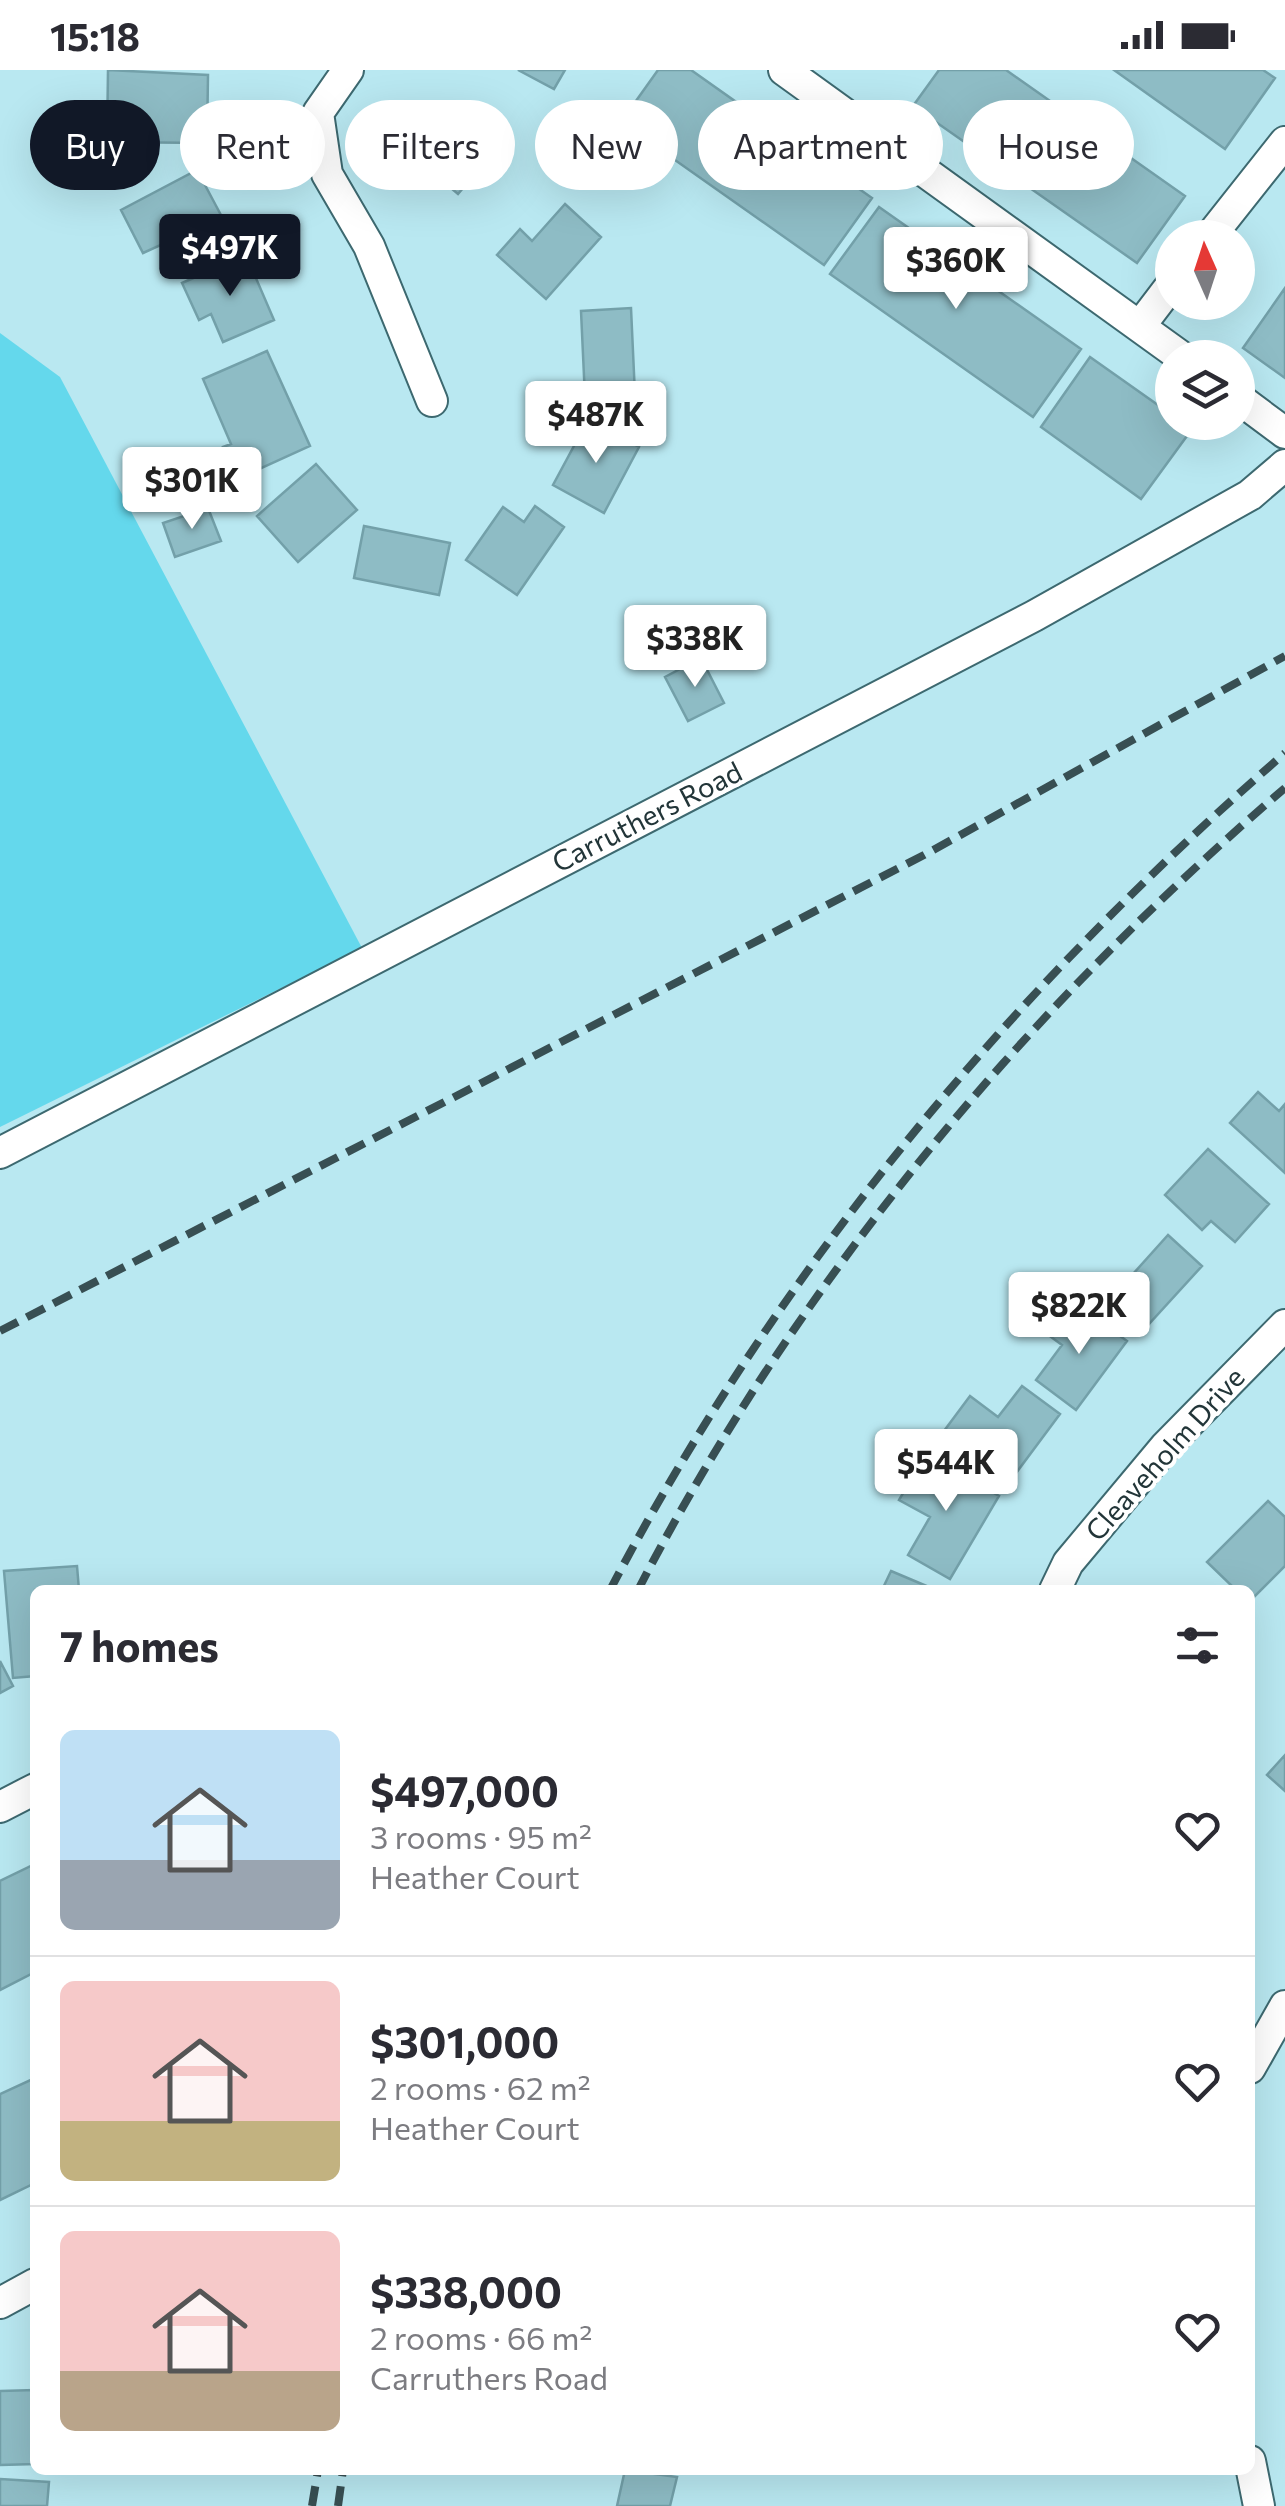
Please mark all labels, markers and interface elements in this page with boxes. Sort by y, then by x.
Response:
text: 15:18 [50,12,140,59]
chip: Buy [30,100,160,190]
chip: Rent [180,100,325,190]
chip: Filters [345,100,515,190]
chip: New [535,100,678,190]
chip: Apartment [698,100,943,190]
chip: House [963,100,1134,190]
pin: $497K [160,214,300,299]
north arrow [1155,220,1255,320]
map controls [1155,220,1255,440]
text: $497K [181,226,279,266]
pin: $360K [886,227,1026,312]
text: $360K [906,239,1006,279]
button: layers [1155,340,1255,440]
pin: $487K [526,381,666,466]
text: $487K [547,393,645,433]
pin: $301K [122,447,262,532]
text: $301K [144,459,240,499]
pin: $338K [625,605,765,690]
text: $338K [646,617,744,657]
street label: Carruthers Road [546,754,747,879]
pin: $822K [1009,1272,1149,1357]
text: $822K [1031,1284,1127,1324]
street label: Cleaveholm Drive [1078,1360,1251,1547]
pin: $544K [876,1429,1016,1514]
text: $544K [897,1441,995,1481]
icon: filters [1170,1618,1225,1673]
text: 7 homes [60,1619,219,1671]
text: $497,000 [370,1764,559,1816]
icon: home [140,1770,260,1890]
icon: heart [1170,1803,1225,1858]
text: 3 rooms · 95 m² [370,1816,592,1856]
text: Heather Court [370,1856,580,1896]
text: $301,000 [370,2015,559,2067]
icon: home [140,2021,260,2141]
icon: heart [1170,2054,1225,2109]
text: 2 rooms · 62 m² [370,2067,591,2107]
text: Heather Court [370,2107,580,2147]
text: $338,000 [370,2265,562,2317]
icon: home [140,2271,260,2391]
icon: heart [1170,2304,1225,2359]
text: 2 rooms · 66 m² [370,2317,592,2357]
text: Carruthers Road [370,2357,608,2397]

